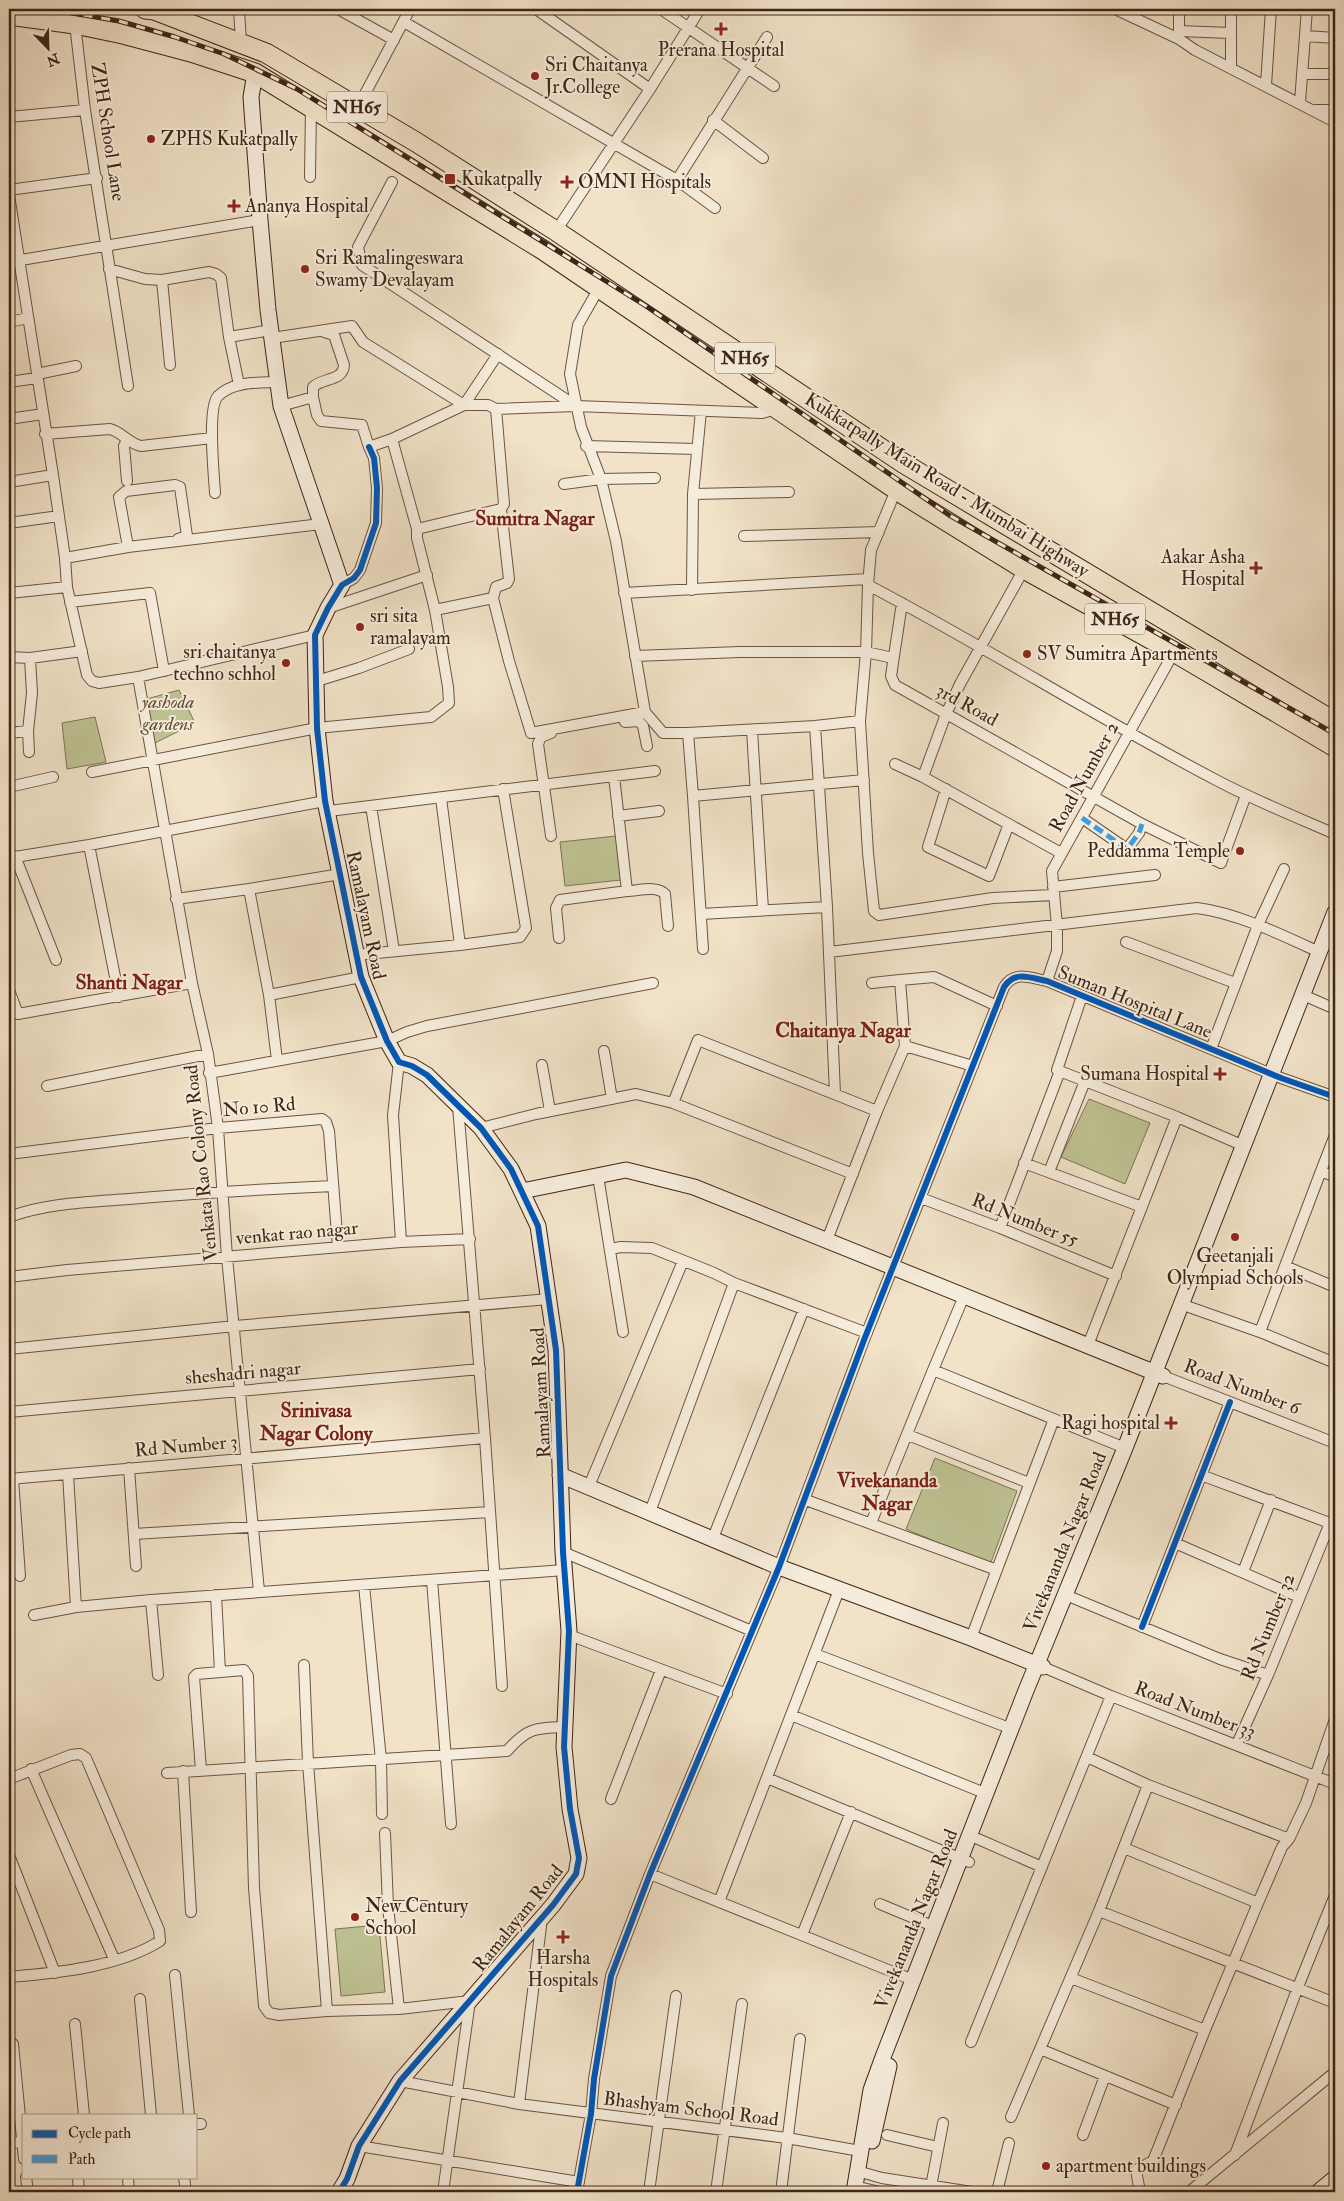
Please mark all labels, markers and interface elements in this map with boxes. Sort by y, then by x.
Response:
north arrow [22,22,72,72]
marker: Prerana Hospital [714,22,728,36]
place label: Prerana Hospital [658,38,784,63]
text: N [43,49,63,70]
place label: Sri Chaitanya Jr.College [544,53,648,99]
street label: ZPH School Lane [85,61,131,203]
marker: Sri Chaitanya Jr.College [529,70,541,82]
road number: NH65 [327,91,387,122]
place label: ZPHS Kukatpally [161,127,298,152]
marker: ZPHS Kukatpally [145,133,157,145]
place label: Kukatpally [461,167,543,192]
place label: OMNI Hospitals [578,170,711,195]
marker: Kukatpally [443,172,457,186]
marker: OMNI Hospitals [560,175,574,189]
place label: Ananya Hospital [244,194,369,219]
marker: Ananya Hospital [227,199,241,213]
place label: Sri Ramalingeswara Swamy Devalayam [315,246,464,292]
marker: Sri Ramalingeswara Swamy Devalayam [299,263,311,275]
road number: NH65 [715,342,775,373]
street label: Kukkatpally Main Road - Mumbai Highway [800,387,1094,584]
district label: Sumitra Nagar [475,506,595,532]
place label: Aakar Asha Hospital [1160,545,1245,592]
marker: Aakar Asha Hospital [1249,561,1263,575]
place label: sri sita ramalayam [370,604,451,650]
road number: NH65 [1085,604,1145,634]
marker: sri sita ramalayam [354,621,366,633]
place label: sri chaitanya techno schhol [173,640,276,686]
place label: SV Sumitra Apartments [1037,642,1218,667]
marker: SV Sumitra Apartments [1021,648,1033,660]
marker: sri chaitanya techno schhol [280,657,292,669]
street label: 3rd Road [932,678,1003,732]
park label: yashoda gardens [139,690,194,736]
street label: Road Number 2 [1044,718,1124,836]
place label: Peddamma Temple [1087,839,1230,864]
marker: Peddamma Temple [1234,845,1246,857]
street label: Ramalayam Road [341,848,391,982]
street label: Suman Hospital Lane [1054,960,1216,1045]
district label: Shanti Nagar [75,970,183,996]
district label: Chaitanya Nagar [775,1018,911,1044]
place label: Sumana Hospital [1080,1062,1209,1087]
street label: Venkata Rao Colony Road [179,1063,223,1262]
marker: Sumana Hospital [1213,1067,1227,1081]
street label: No 10 Rd [222,1092,297,1122]
street label: Rd Number 55 [968,1188,1082,1253]
street label: venkat rao nagar [234,1216,359,1250]
marker: Geetanjali Olympiad Schools [1229,1231,1241,1243]
place label: Geetanjali Olympiad Schools [1167,1244,1303,1291]
street label: Ramalayam Road [526,1326,556,1459]
street label: Road Number 6 [1180,1354,1305,1421]
street label: sheshadri nagar [184,1356,302,1390]
district label: Srinivasa Nagar Colony [258,1398,374,1447]
place label: Ragi hospital [1061,1411,1160,1436]
marker: Ragi hospital [1164,1416,1178,1430]
street label: Rd Number 3 [133,1430,239,1462]
street label: Vivekananda Nagar Road [1018,1448,1112,1635]
district label: Vivekananda Nagar [836,1468,938,1517]
street label: Rd Number 32 [1236,1570,1300,1684]
street label: Road Number 33 [1131,1676,1259,1744]
street label: Vivekananda Nagar Road [869,1825,963,2012]
street label: Ramalayam Road [467,1859,569,1976]
place label: New Century School [365,1894,469,1940]
marker: New Century School [349,1911,361,1923]
marker: Harsha Hospitals [556,1930,570,1944]
place label: Harsha Hospitals [528,1946,598,1993]
street label: Bhashyam School Road [602,2086,781,2132]
legend [22,2114,198,2178]
text: Cycle path [68,2124,131,2144]
text: Path [68,2150,95,2169]
place label: apartment buildings [1056,2154,1206,2179]
marker: apartment buildings [1040,2160,1052,2172]

